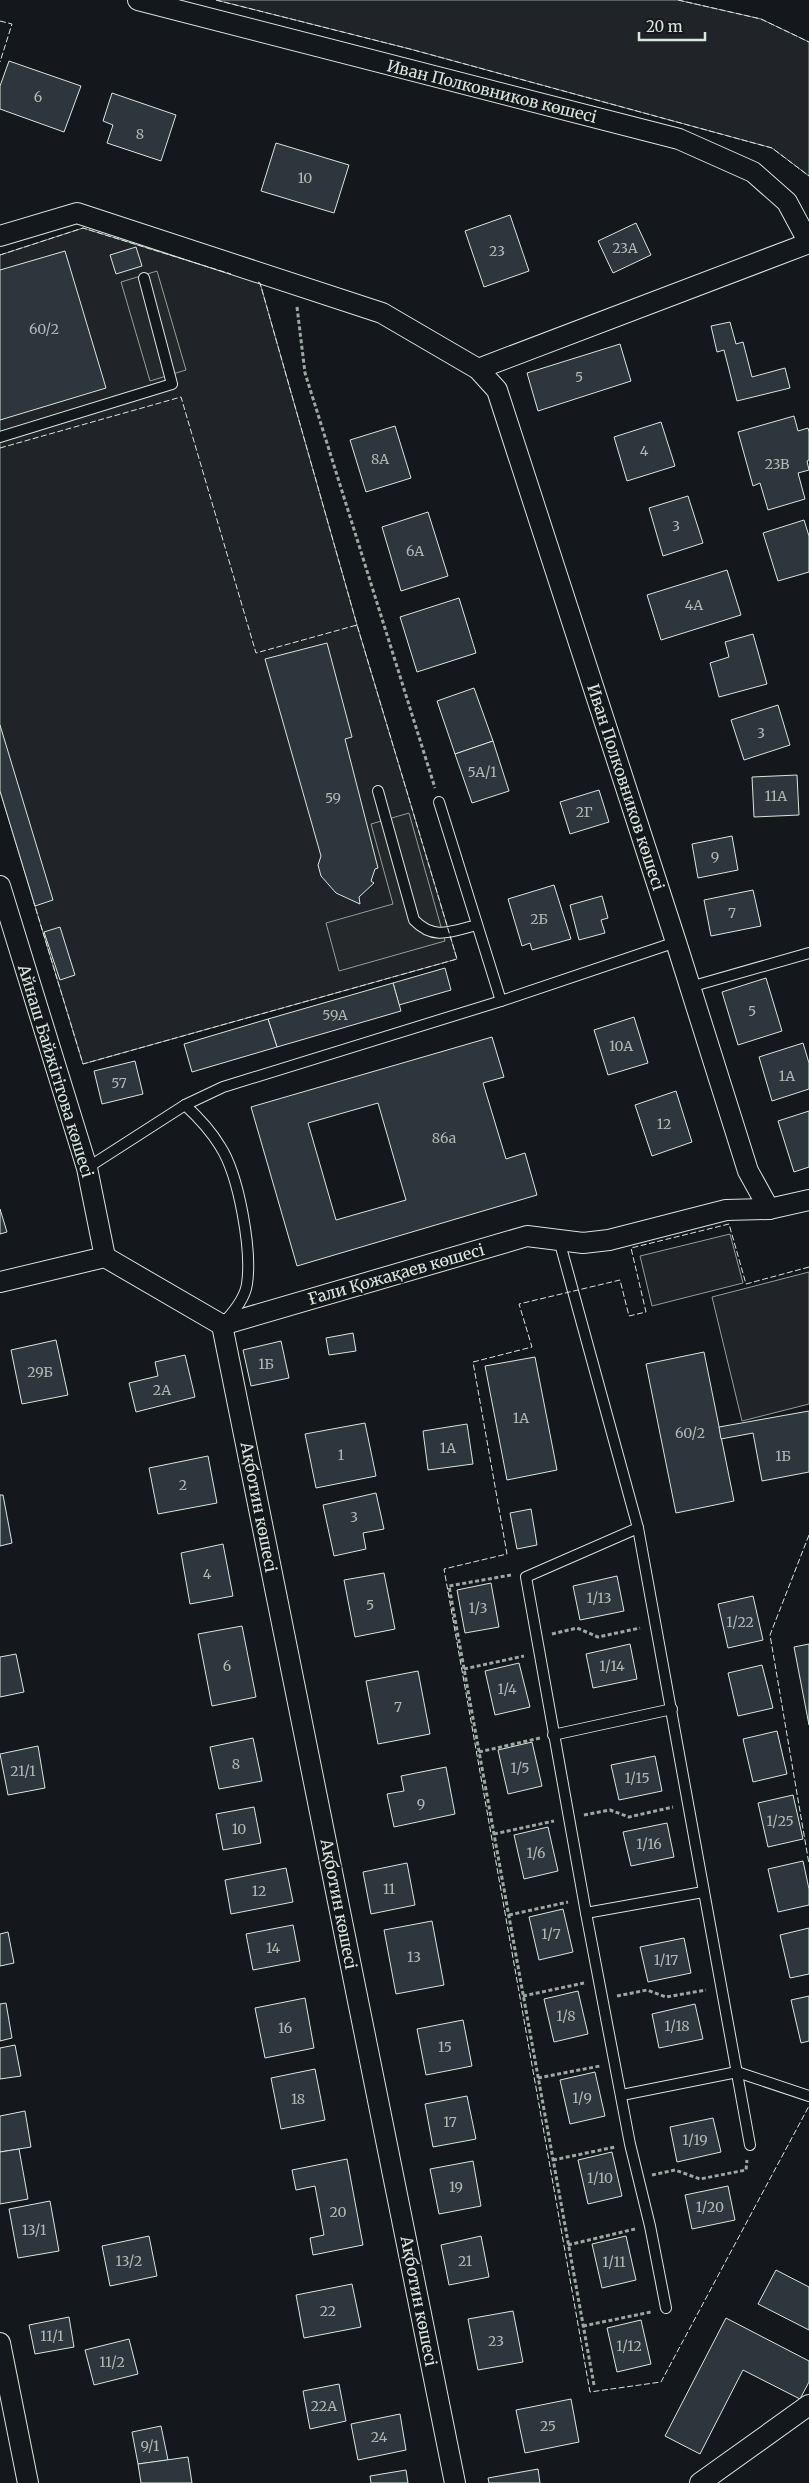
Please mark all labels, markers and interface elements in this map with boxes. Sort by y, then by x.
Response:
scale bar [639,10,705,42]
text: 20 m [646,17,683,36]
street label: Иван Полковников көшесі [385,55,599,127]
house number: 6 [34,88,42,106]
house number: 8 [136,125,144,143]
house number: 10 [298,169,312,187]
house number: 23А [612,239,638,257]
house number: 23 [489,242,505,260]
house number: 60/2 [29,320,59,338]
house number: 5 [575,368,583,386]
house number: 4 [640,442,649,460]
house number: 8А [371,450,389,468]
house number: 23В [765,455,789,473]
house number: 3 [672,517,680,535]
house number: 6А [406,542,424,560]
house number: 4А [685,596,703,614]
street label: Иван Полковников көшесі [583,681,669,893]
house number: 3 [757,724,765,742]
house number: 5А/1 [468,763,496,781]
house number: 11А [765,787,787,805]
house number: 59 [325,789,341,807]
house number: 2Г [576,803,593,821]
house number: 9 [711,848,719,866]
house number: 7 [728,904,736,922]
house number: 2Б [530,910,548,928]
street label: Айнаш Байжігітова көшесі [14,961,98,1180]
house number: 5 [748,1002,756,1020]
house number: 59А [322,1006,348,1024]
house number: 10А [609,1037,633,1055]
house number: 1А [779,1067,795,1085]
house number: 57 [111,1074,127,1092]
house number: 12 [657,1115,671,1133]
house number: 86а [432,1129,457,1147]
street label: Ғали Қожақаев көшесі [305,1239,487,1309]
house number: 1Б [258,1355,274,1373]
house number: 29Б [27,1363,53,1381]
house number: 2А [153,1381,171,1399]
house number: 1А [513,1409,529,1427]
house number: 60/2 [675,1424,705,1442]
street label: Ақботин көшесі [236,1439,281,1574]
house number: 1А [440,1439,456,1457]
house number: 1 [338,1446,344,1464]
house number: 1Б [775,1447,791,1465]
house number: 2 [179,1476,187,1494]
house number: 3 [350,1508,358,1526]
house number: 4 [203,1565,212,1583]
house number: 1/13 [586,1589,612,1607]
house number: 5 [366,1596,374,1614]
house number: 1/3 [468,1599,488,1617]
house number: 1/22 [726,1613,754,1631]
house number: 6 [223,1657,231,1675]
house number: 1/14 [599,1657,625,1675]
house number: 1/4 [497,1680,517,1698]
house number: 7 [394,1698,402,1716]
house number: 8 [232,1755,240,1773]
house number: 1/5 [510,1759,530,1777]
house number: 21/1 [10,1762,36,1780]
house number: 1/15 [624,1769,650,1787]
house number: 9 [417,1795,425,1813]
house number: 1/25 [766,1812,794,1830]
house number: 10 [232,1820,246,1838]
house number: 1/16 [636,1835,662,1853]
street label: Ақботин көшесі [316,1836,361,1971]
house number: 1/6 [526,1844,546,1862]
house number: 11 [383,1880,395,1898]
house number: 12 [252,1882,266,1900]
house number: 1/7 [541,1925,561,1943]
house number: 14 [266,1939,280,1957]
house number: 13 [407,1948,421,1966]
house number: 1/17 [654,1951,678,1969]
house number: 1/8 [556,2007,576,2025]
house number: 1/18 [664,2017,690,2035]
house number: 16 [278,2019,292,2037]
house number: 15 [438,2038,452,2056]
house number: 1/9 [572,2089,592,2107]
house number: 18 [291,2090,305,2108]
house number: 17 [443,2113,457,2131]
house number: 1/19 [682,2131,708,2149]
house number: 1/10 [587,2169,613,2187]
house number: 19 [449,2178,463,2196]
house number: 1/20 [696,2198,724,2216]
house number: 20 [329,2203,347,2221]
house number: 13/1 [22,2221,46,2239]
street label: Ақботин көшесі [396,2233,441,2368]
house number: 13/2 [116,2252,142,2270]
house number: 21 [458,2252,472,2270]
house number: 1/11 [602,2253,626,2271]
house number: 22 [320,2302,336,2320]
house number: 11/1 [40,2327,64,2345]
house number: 23 [488,2332,504,2350]
house number: 1/12 [616,2337,642,2355]
house number: 11/2 [99,2353,125,2371]
house number: 22А [311,2397,337,2415]
house number: 25 [540,2417,556,2435]
house number: 24 [371,2428,388,2446]
house number: 9/1 [141,2437,159,2455]

